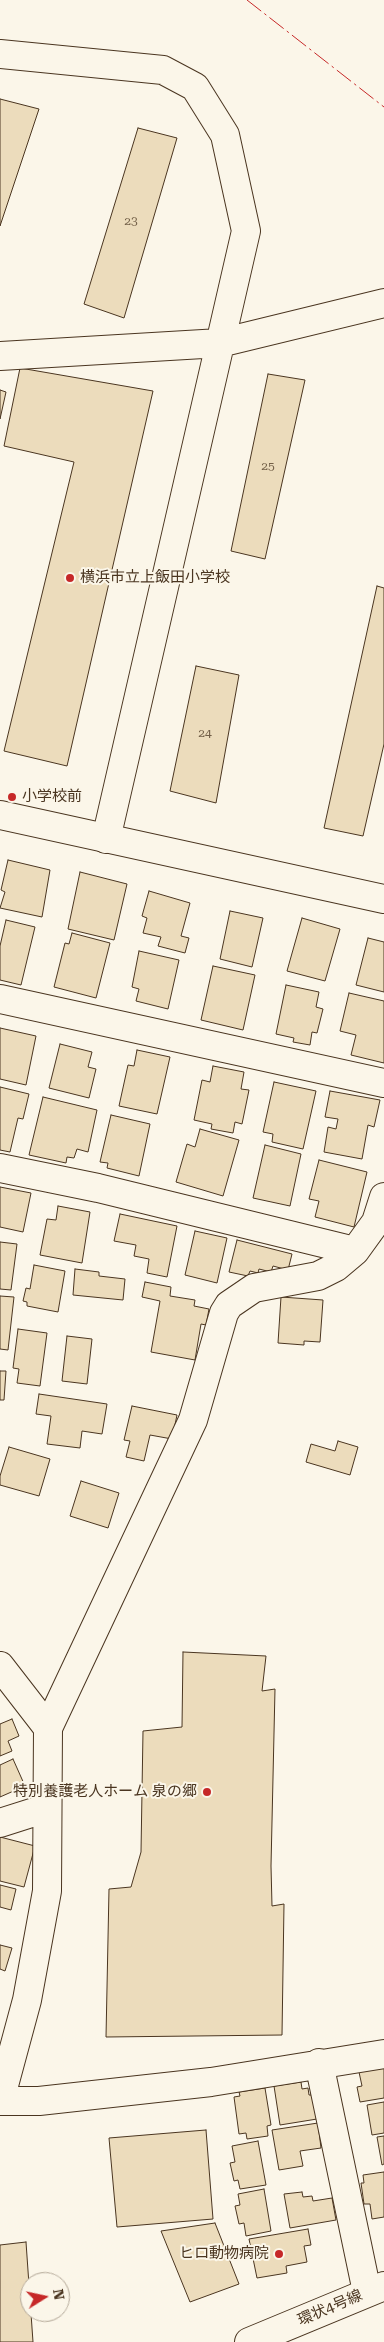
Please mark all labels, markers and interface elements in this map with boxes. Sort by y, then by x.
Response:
house number: 23 [124,214,138,228]
house number: 25 [261,459,275,473]
place label: 横浜市立上飯田小学校 [80,569,230,587]
marker: 横浜市立上飯田小学校 [64,572,76,584]
house number: 24 [198,726,212,740]
place label: 小学校前 [22,788,82,806]
marker: 小学校前 [6,791,18,803]
place label: 特別養護老人ホーム 泉の郷 [13,1783,197,1801]
marker: 特別養護老人ホーム 泉の郷 [201,1786,213,1798]
place label: ヒロ動物病院 [179,2245,269,2263]
marker: ヒロ動物病院 [273,2248,285,2260]
north arrow [20,2272,70,2322]
street label: 環状4号線 [295,2286,365,2330]
text: N [50,2288,68,2301]

